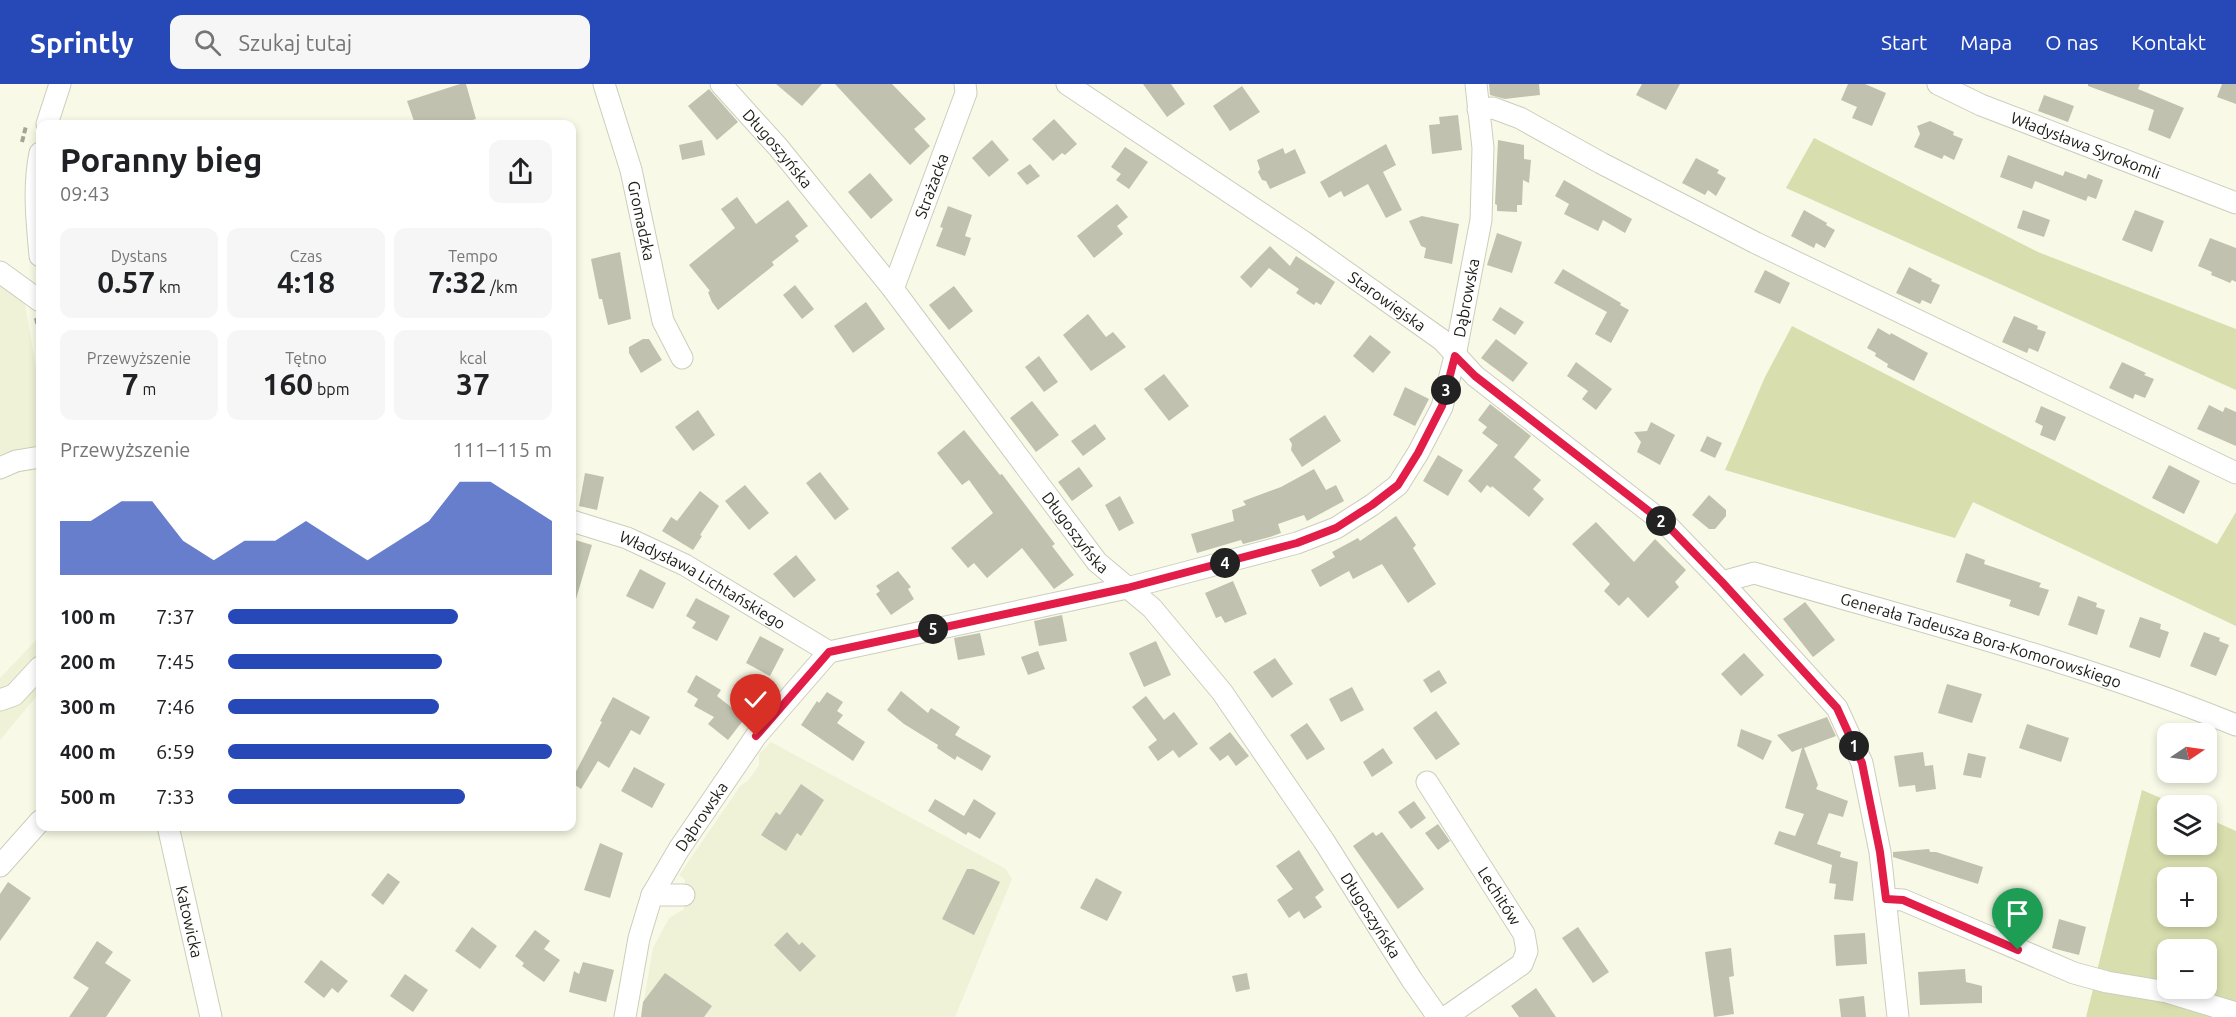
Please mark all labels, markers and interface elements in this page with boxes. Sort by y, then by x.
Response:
search box [170,15,590,69]
icon: search [191,26,224,59]
text: Sprintly [30,27,134,58]
text: Szukaj tutaj [239,30,352,55]
text: Start [1881,30,1927,54]
text: Mapa [1960,30,2012,54]
text: O nas [2045,30,2098,54]
text: Kontakt [2131,30,2206,54]
street label: Długoszyńska [739,105,816,191]
street label: Władysława Syrokomli [2008,108,2163,182]
button: share [489,140,552,203]
text: Poranny bieg [60,141,262,178]
street label: Strażacka [911,151,952,221]
street label: Gromadzka [625,179,659,262]
text: 09:43 [60,182,110,205]
text: Dystans [111,247,167,265]
text: Czas [290,247,322,265]
text: Tempo [448,247,498,265]
street label: Dąbrowska [1450,257,1482,339]
text: 0.57 [97,265,155,299]
text: 4:18 [277,265,335,299]
text: 7:32 [428,265,486,299]
street label: Starowiejska [1345,268,1429,335]
text: km [155,278,181,296]
text: /km [486,278,518,296]
text: Przewyższenie [87,349,191,367]
text: Tętno [285,349,327,367]
text: kcal [459,349,487,367]
text: 7 [122,367,139,401]
text: 160 [263,367,313,401]
text: 37 [456,367,490,401]
pin: 3 [1431,375,1461,405]
text: m [139,380,156,398]
text: bpm [313,380,349,398]
text: 3 [1441,381,1451,399]
text: Przewyższenie [60,438,190,461]
text: 111–115 m [453,438,552,461]
street label: Długoszyńska [1039,488,1112,577]
pin: 2 [1646,506,1676,536]
text: 2 [1656,512,1666,530]
street label: Władysława Lichtańskiego [617,527,789,633]
pin: 4 [1210,548,1240,578]
text: 4 [1220,554,1230,572]
street label: Generała Tadeusza Bora-Komorowskiego [1838,589,2124,691]
text: 100 m [60,605,116,628]
text: 7:37 [156,605,195,628]
pin: 5 [918,614,948,644]
text: 5 [928,620,938,638]
text: 200 m [60,650,116,673]
text: 7:45 [156,650,195,673]
pin [730,674,781,736]
icon: check [739,683,772,716]
text: 300 m [60,695,116,718]
text: 7:46 [156,695,195,718]
north arrow [2157,723,2217,783]
map controls [2157,723,2217,999]
pin: 1 [1839,731,1869,761]
text: 1 [1849,737,1859,755]
text: 400 m [60,740,116,763]
text: 6:59 [156,740,195,763]
street label: Dąbrowska [671,778,731,854]
text: 500 m [60,785,116,808]
text: 7:33 [156,785,195,808]
button: layers [2157,795,2217,855]
street label: Lechitów [1474,863,1525,929]
button: + [2157,867,2217,927]
street label: Długoszyńska [1337,869,1405,961]
street label: Katowicka [173,884,206,960]
pin [1992,888,2043,950]
icon: arrive [2001,897,2034,930]
button: − [2157,939,2217,999]

